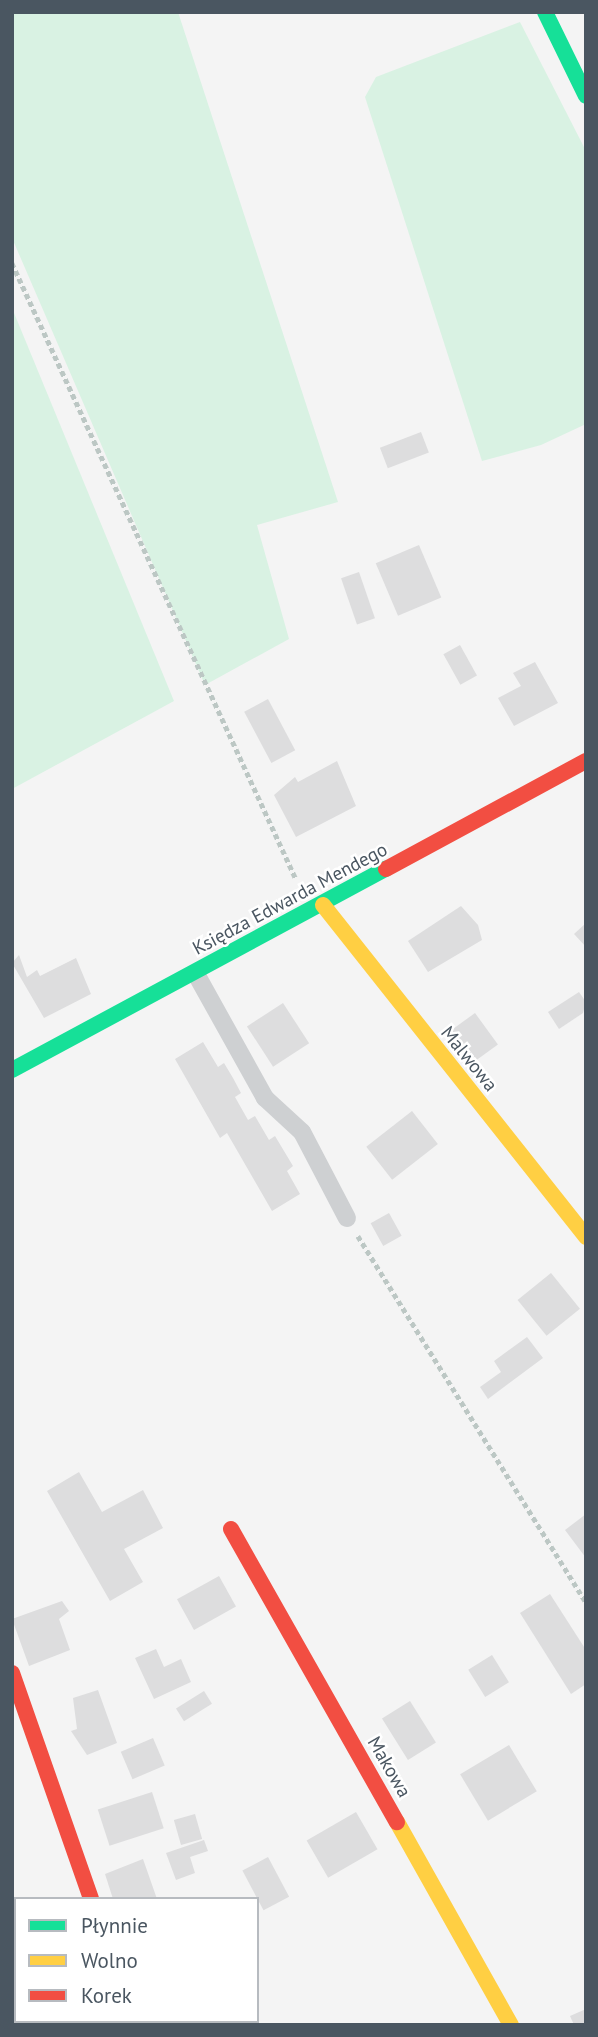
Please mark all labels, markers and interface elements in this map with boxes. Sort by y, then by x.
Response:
street label: Księdza Edwarda Mendego [189,838,391,960]
street label: Malwowa [436,1022,502,1096]
street label: Makowa [362,1732,416,1802]
legend [14,1897,259,2023]
text: Płynnie [81,1912,148,1939]
text: Wolno [81,1947,138,1974]
text: Korek [81,1982,132,2009]

